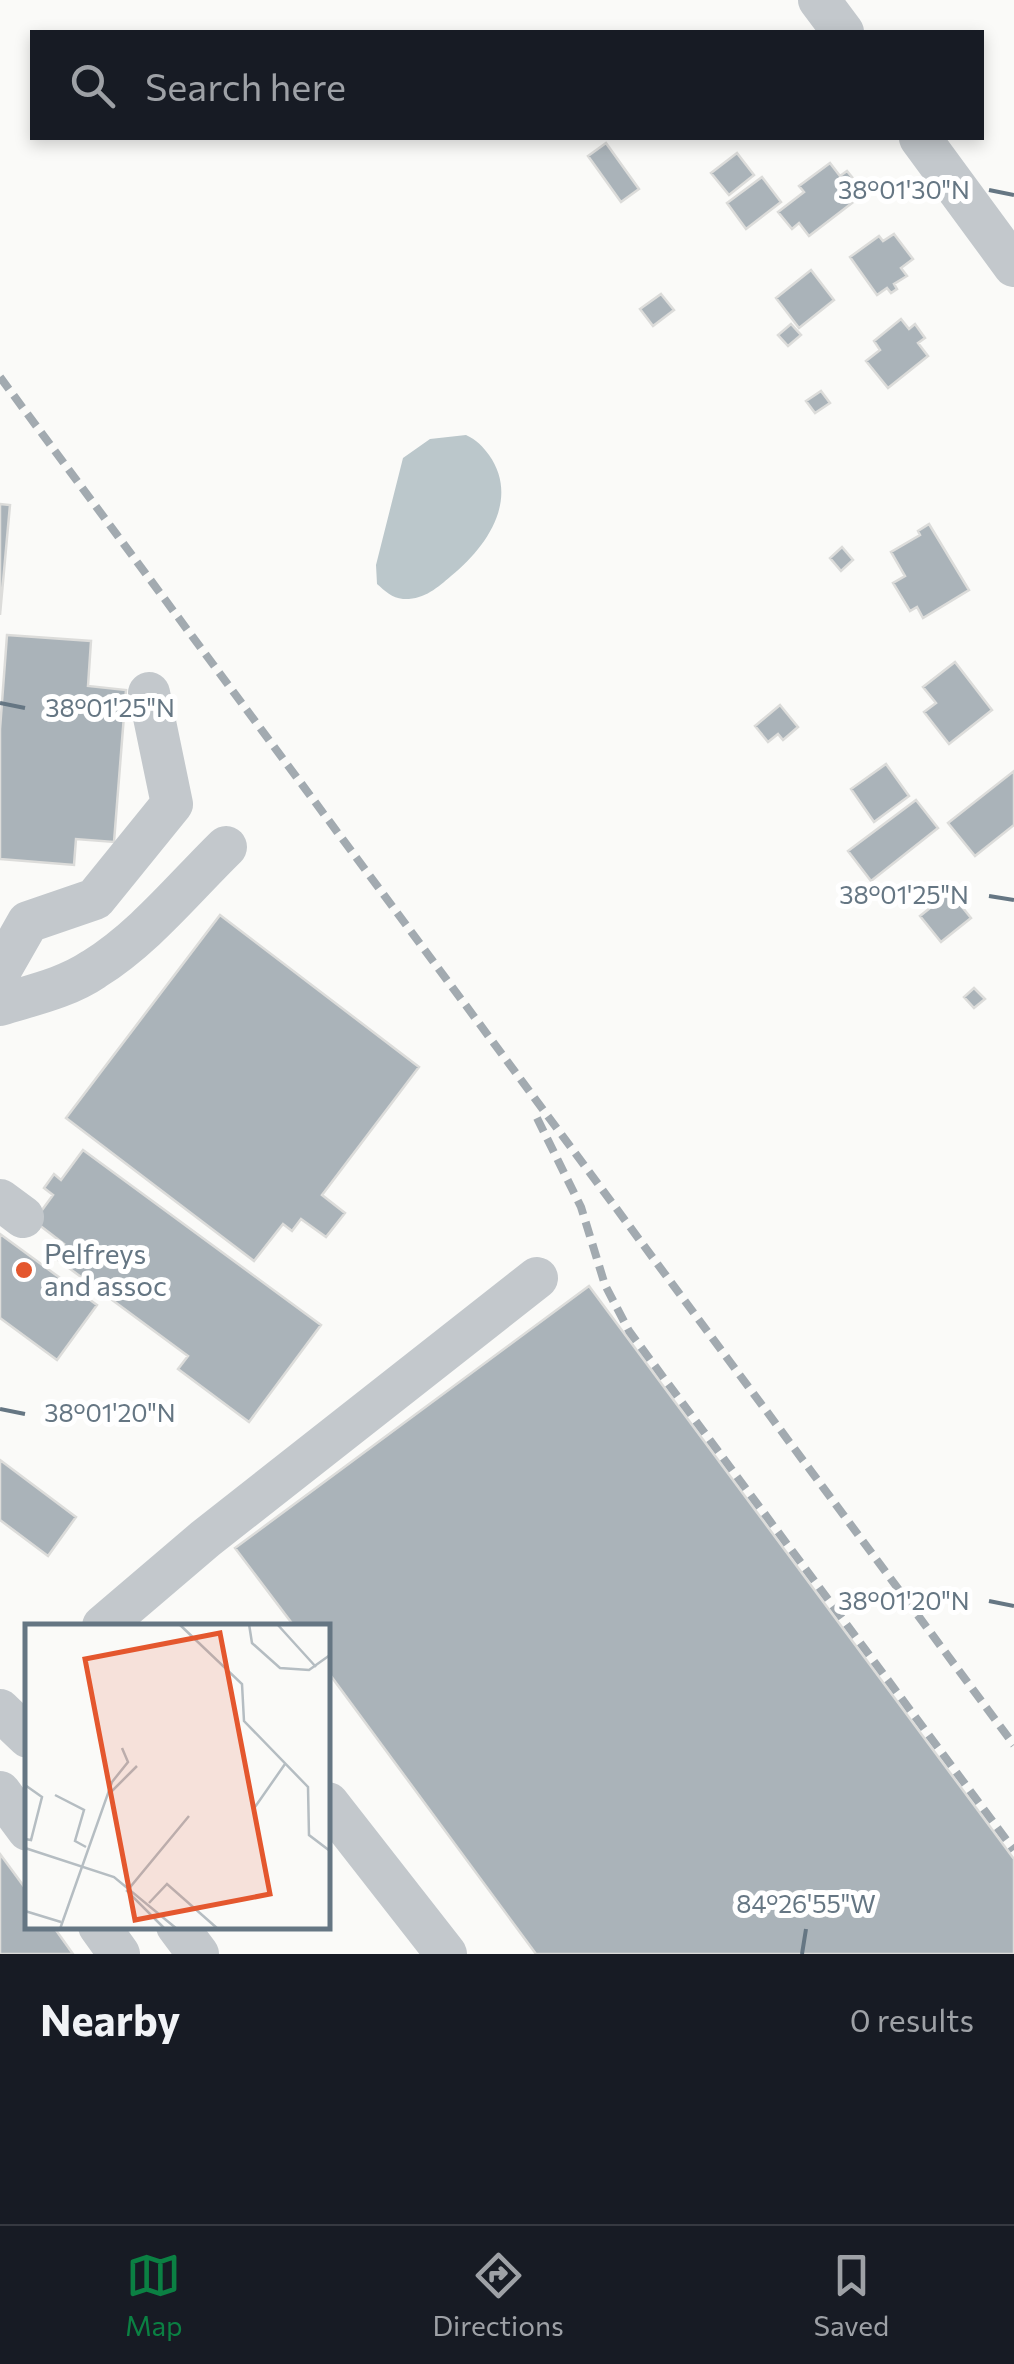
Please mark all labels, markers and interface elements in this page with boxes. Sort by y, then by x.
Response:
search box [30,30,984,140]
icon: search [65,58,120,113]
text: Search here [145,62,346,109]
text: 38°01'30"N [838,174,970,204]
text: 38°01'25"N [45,692,175,722]
text: 38°01'25"N [839,879,969,909]
place label: Pelfreys and assoc [44,1236,167,1302]
marker: Pelfreys and assoc [13,1259,35,1281]
text: 38°01'20"N [44,1397,176,1427]
text: 38°01'20"N [838,1585,970,1615]
inset map [25,1624,330,1929]
text: 84°26'55"W [736,1888,876,1918]
text: Nearby [40,1993,180,2045]
text: 0 results [850,1999,974,2039]
tab: Map [125,2248,183,2342]
tab: Directions [432,2248,564,2342]
tab: Saved [814,2248,889,2342]

